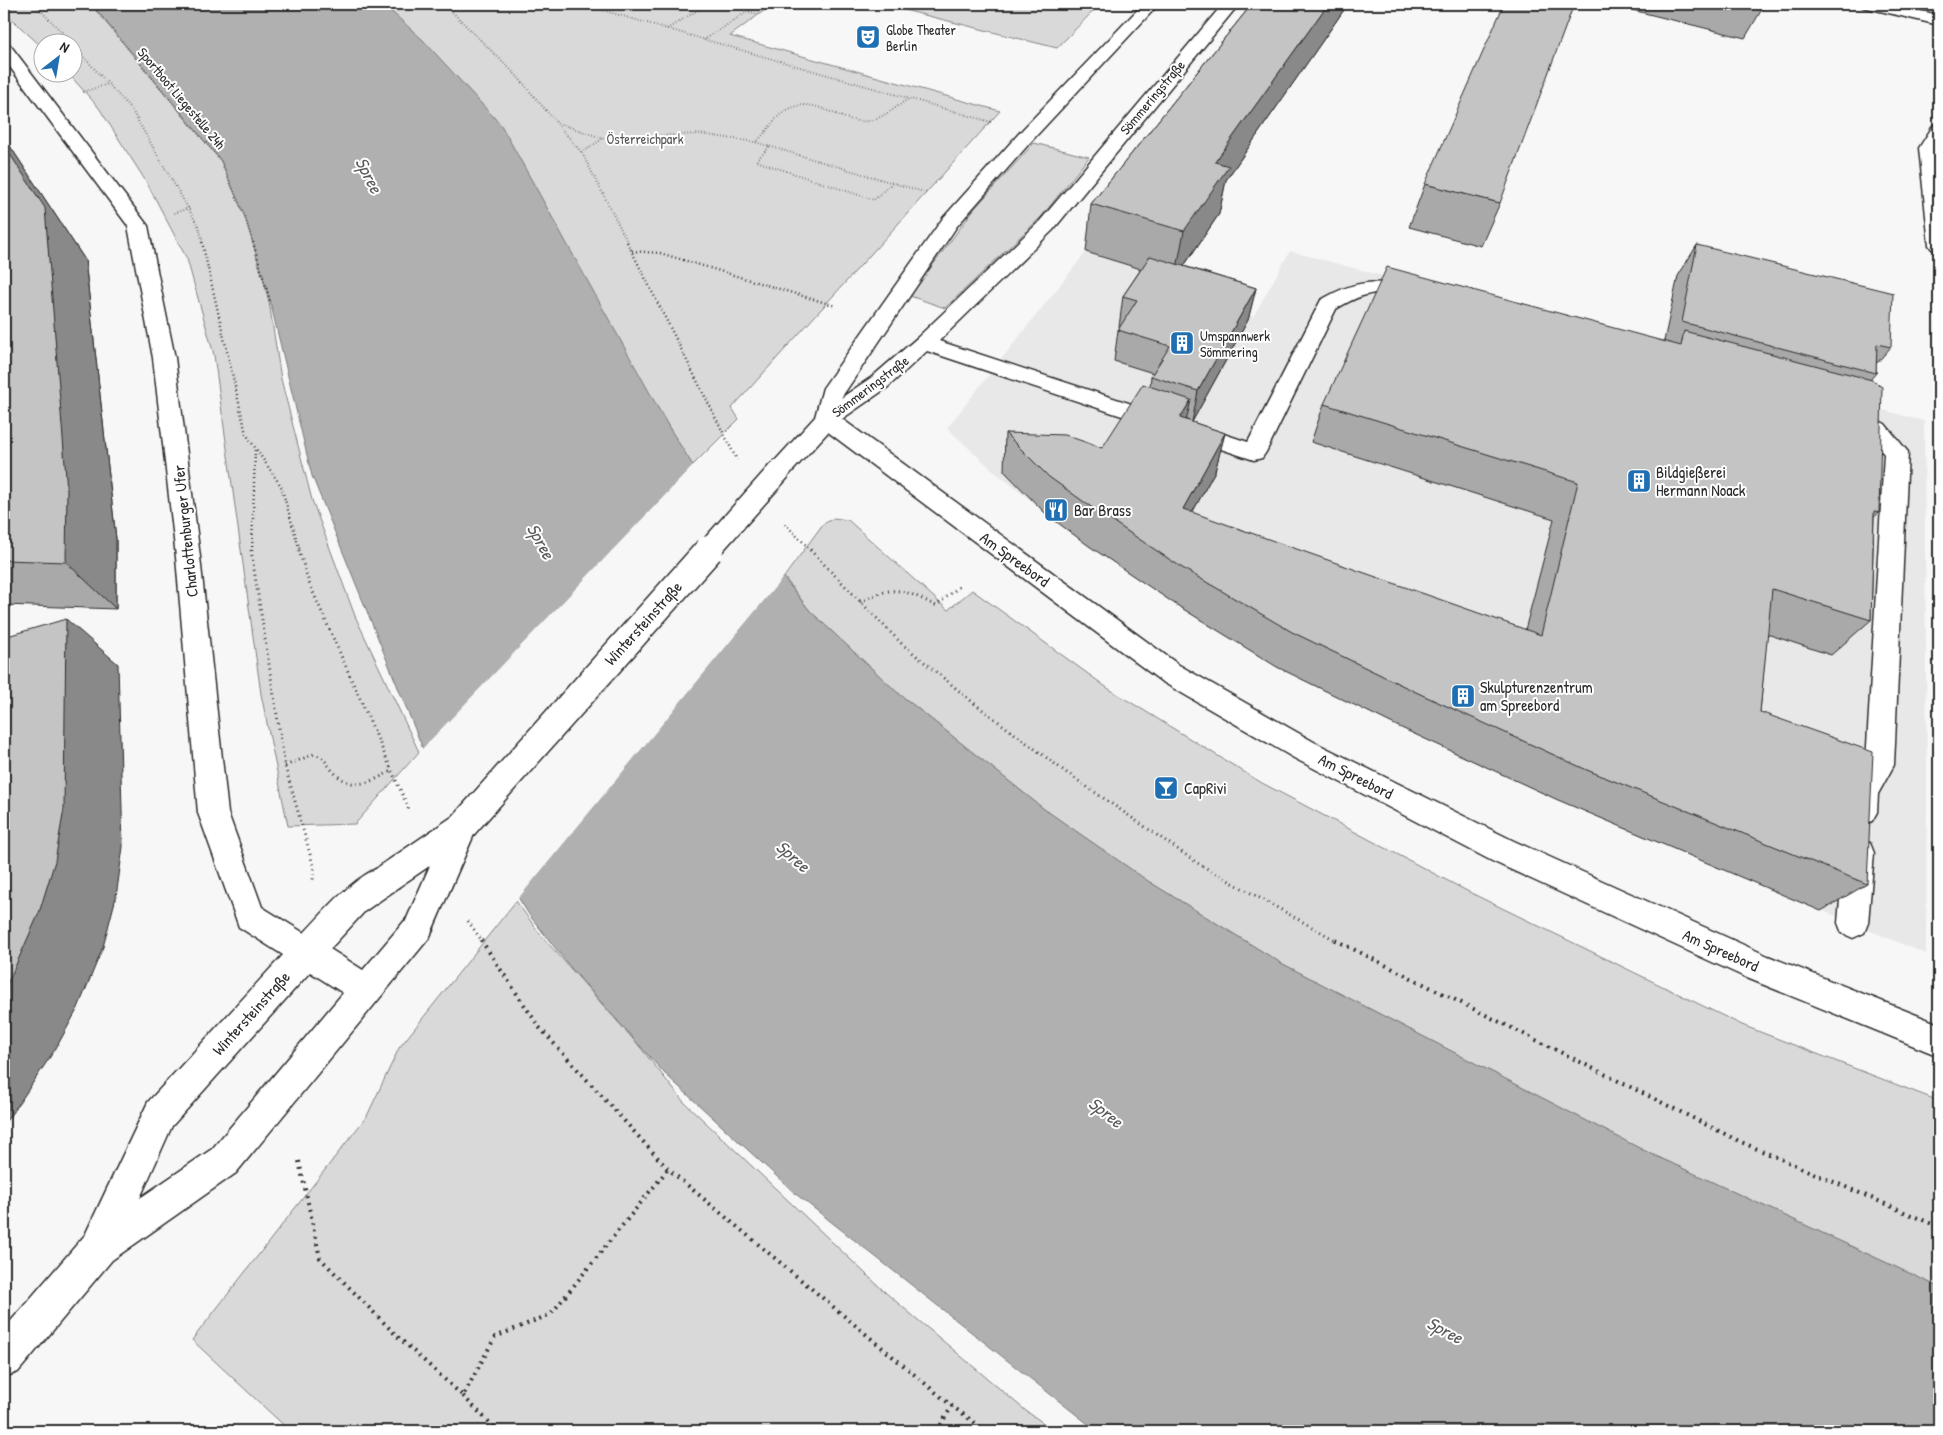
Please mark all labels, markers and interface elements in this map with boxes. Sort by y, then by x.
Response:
place label: Globe Theater Berlin [886,20,957,55]
theatre icon: Globe Theater Berlin [855,24,881,50]
north arrow [32,32,82,82]
text: N [57,36,74,57]
street label: Sportboot Liegestelle 24h [133,43,230,154]
street label: Sömmeringstraße [1115,55,1190,139]
park label: Österreichpark [606,129,684,149]
water label: Spree [349,153,389,198]
place label: Umspannwerk Sömmering [1200,326,1270,362]
building icon: Umspannwerk Sömmering [1169,330,1195,356]
street label: Sömmeringstraße [828,351,913,422]
place label: Bildgießerei Hermann Noack [1656,461,1746,501]
street label: Charlottenburger Ufer [167,464,203,598]
building icon: Bildgießerei Hermann Noack [1626,468,1652,494]
restaurant icon: Bar Brass [1043,497,1069,523]
place label: Bar Brass [1074,499,1131,521]
water label: Spree [521,519,561,564]
street label: Am Spreebord [976,526,1054,592]
street label: Wintersteinstraße [599,576,687,670]
place label: Skulpturenzentrum am Spreebord [1480,676,1593,716]
building icon: Skulpturenzentrum am Spreebord [1450,683,1476,709]
street label: Am Spreebord [1315,748,1397,804]
bar icon: CapRivi [1153,775,1179,801]
place label: CapRivi [1184,777,1227,799]
water label: Spree [771,834,816,878]
street label: Am Spreebord [1680,923,1762,977]
street label: Wintersteinstraße [207,966,295,1060]
water label: Spree [1084,1091,1129,1134]
water label: Spree [1423,1310,1468,1350]

